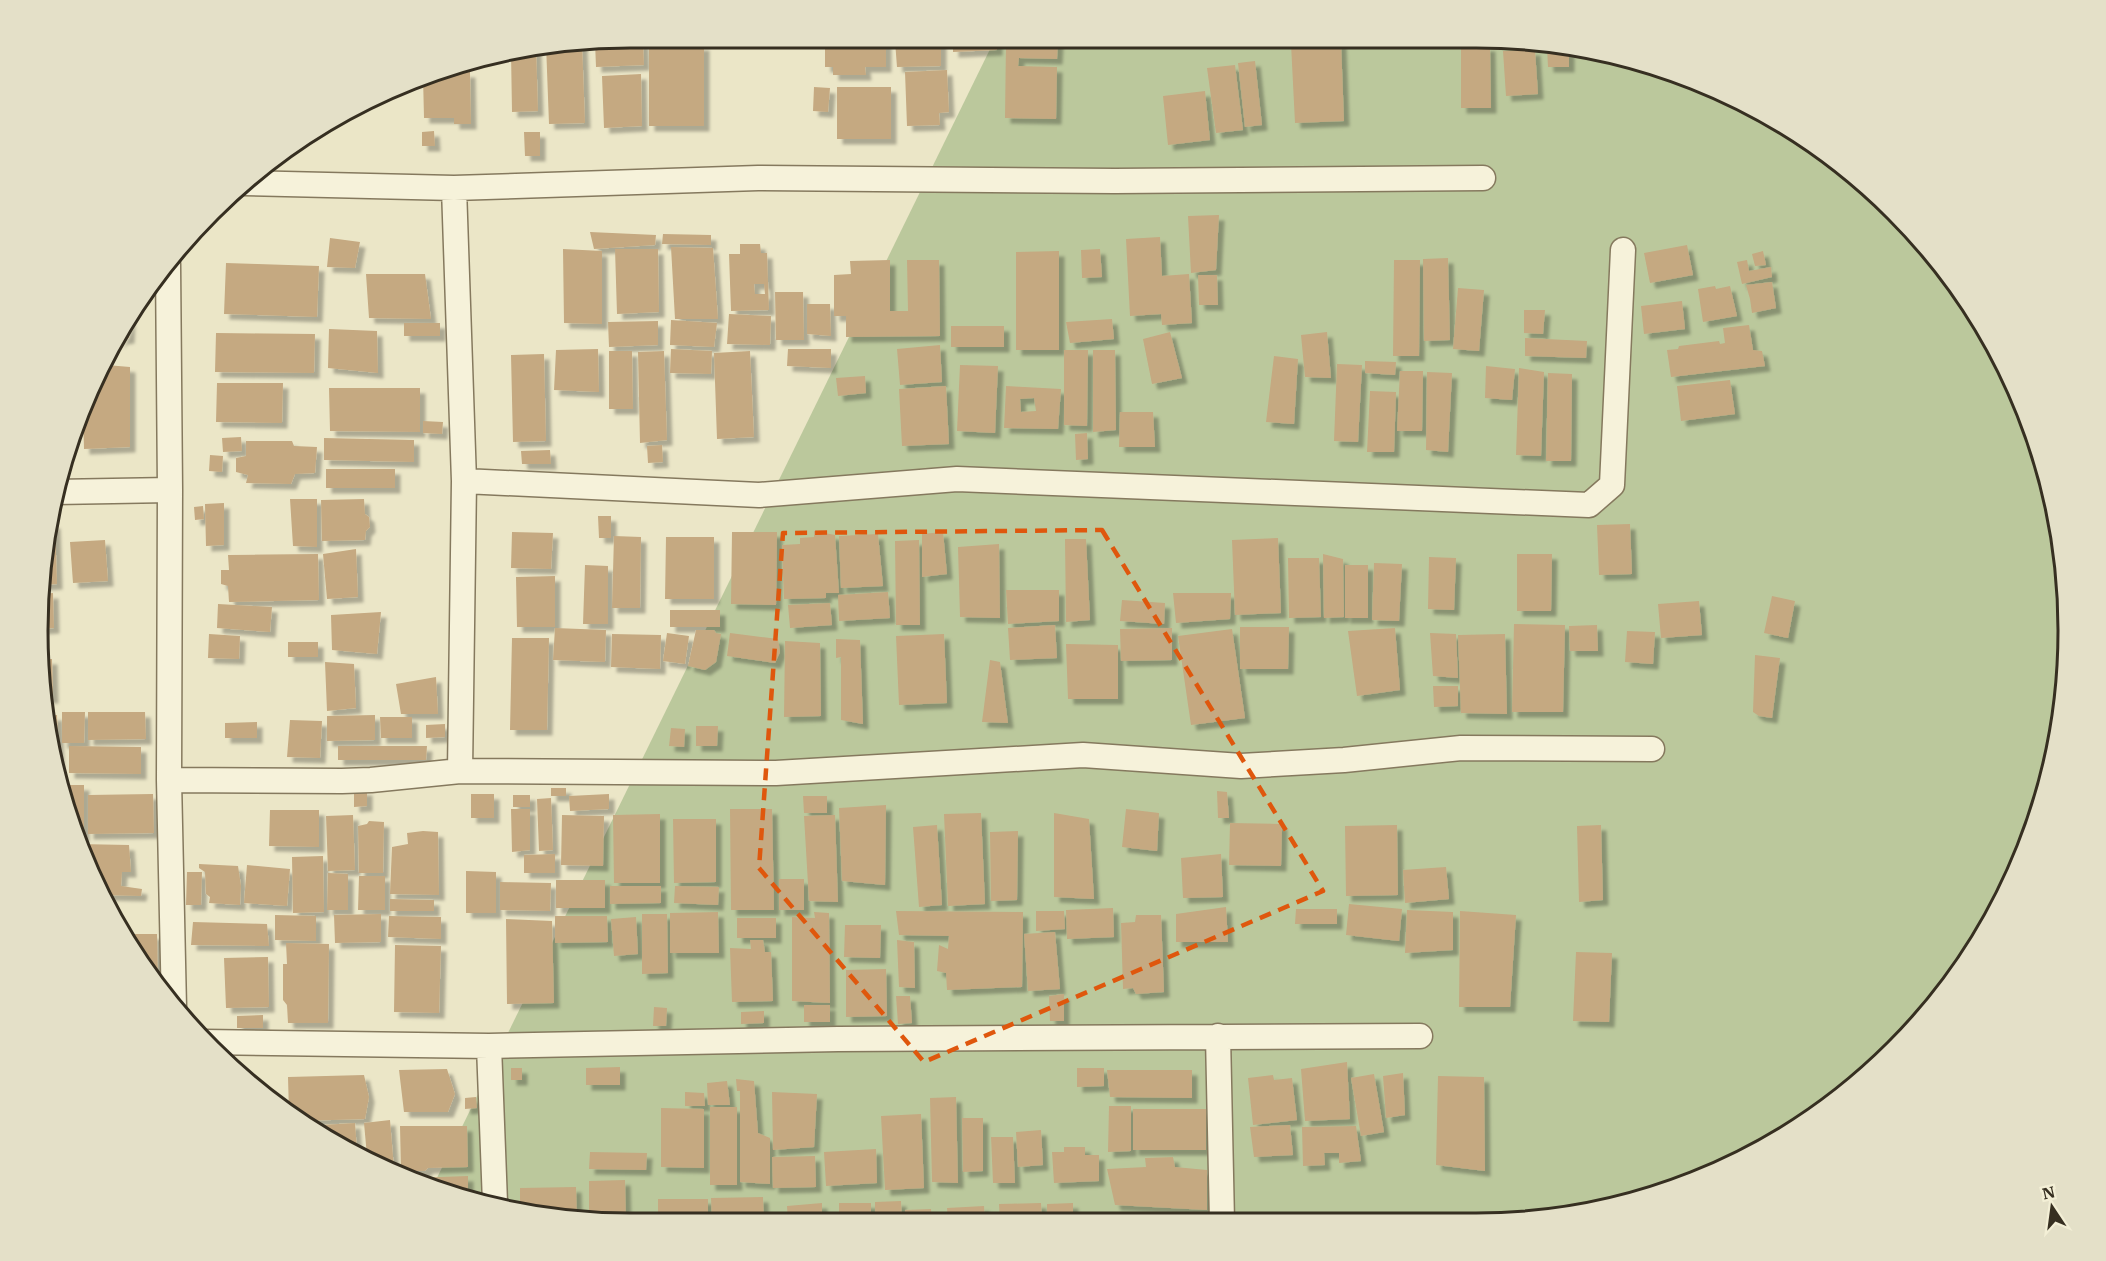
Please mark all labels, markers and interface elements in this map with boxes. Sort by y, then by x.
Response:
north arrow [2022,1177,2082,1237]
text: N [2040,1181,2057,1204]

